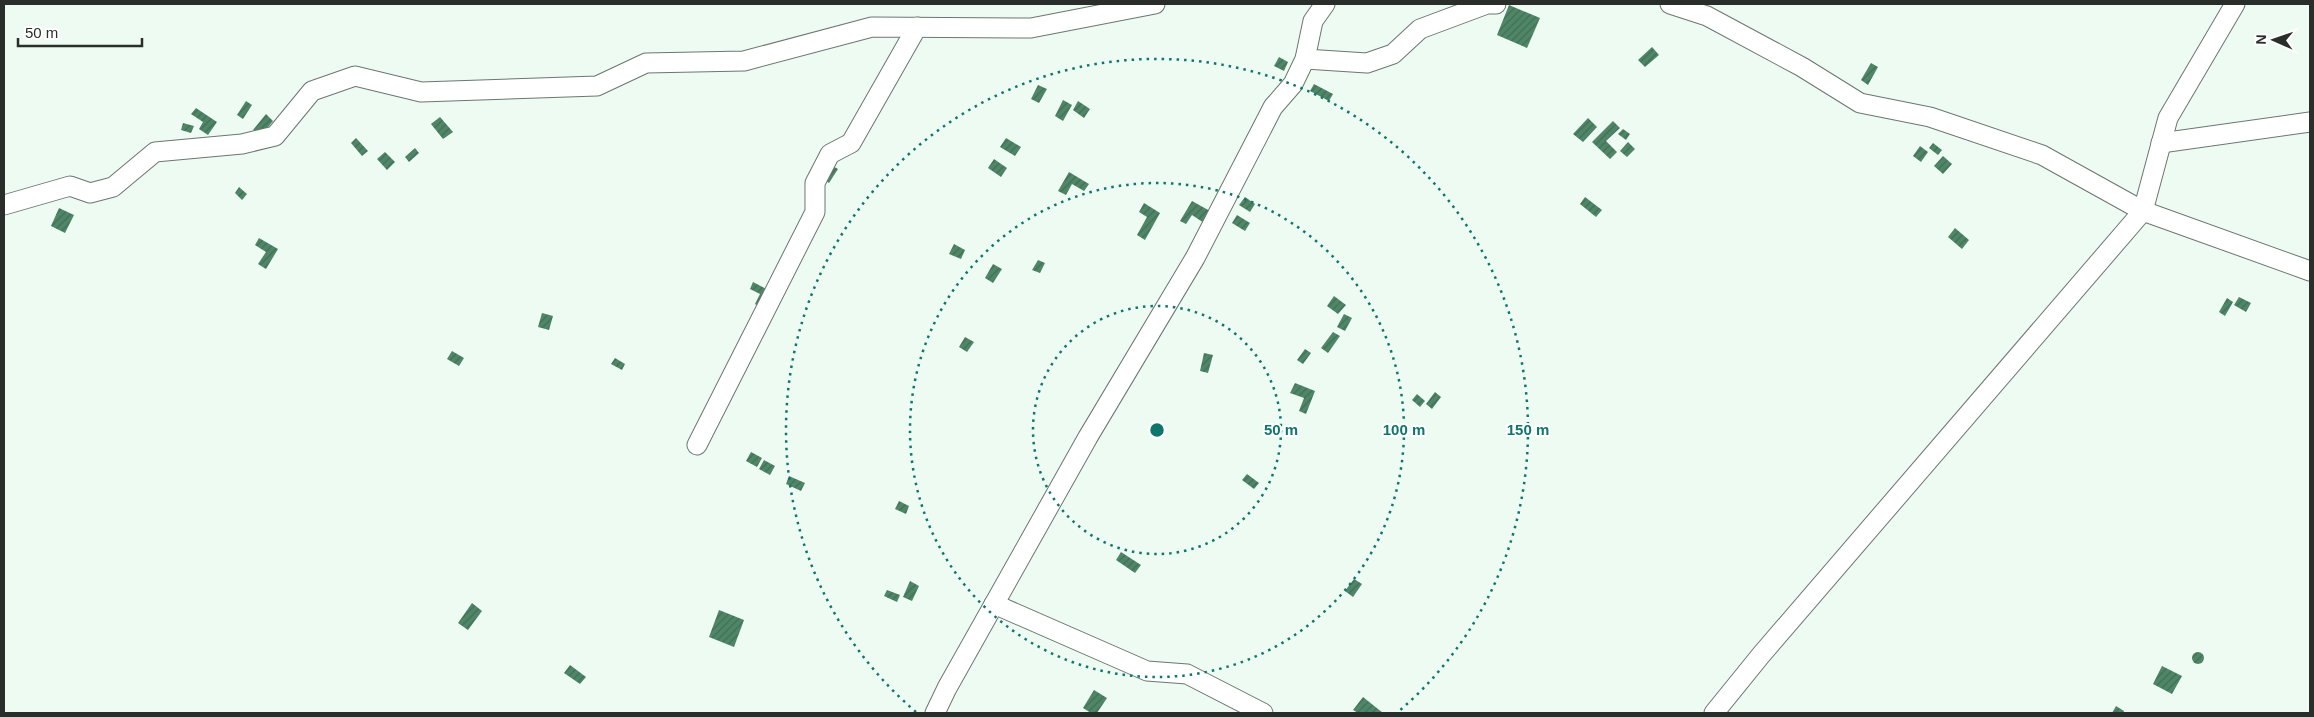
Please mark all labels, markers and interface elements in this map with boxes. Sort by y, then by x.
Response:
scale bar [18,15,141,47]
north arrow [2249,15,2299,65]
text: 50 m [25,24,58,41]
text: N [2253,34,2269,45]
centre of rings [1148,421,1166,439]
text: 50 m [1264,421,1298,438]
text: 100 m [1383,421,1425,438]
text: 150 m [1507,421,1549,438]

